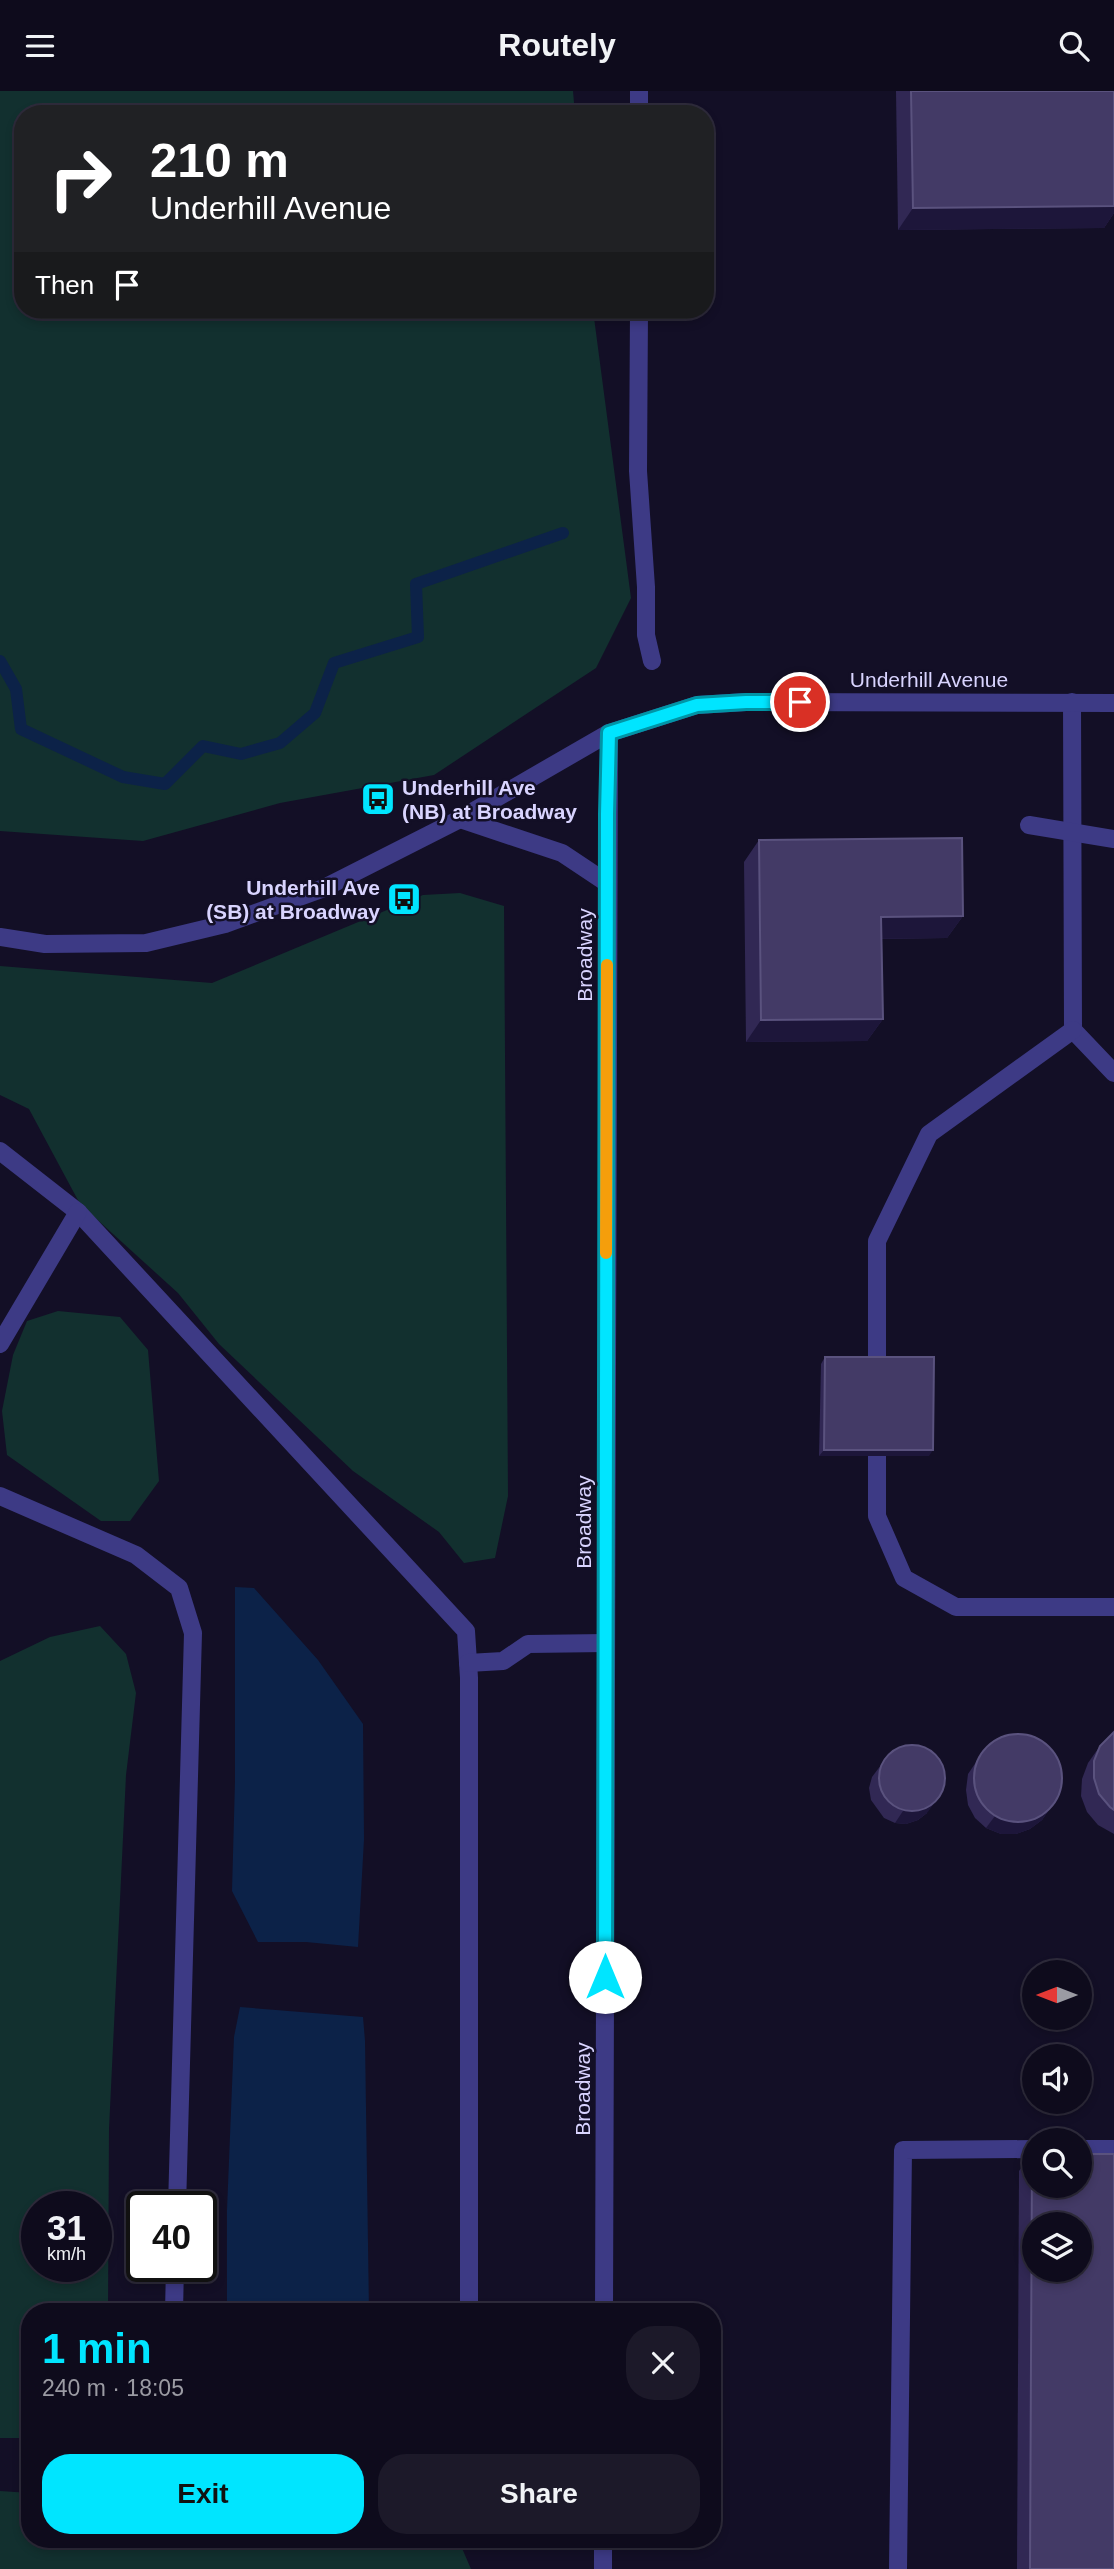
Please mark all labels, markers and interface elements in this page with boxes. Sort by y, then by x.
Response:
icon: menu [21,27,59,65]
text: Routely [498,27,616,63]
icon: search [1055,27,1093,65]
icon: right [35,133,126,224]
text: 210 m [150,133,289,187]
text: Underhill Avenue [150,190,391,226]
icon: arrive [108,266,146,304]
text: Then [35,270,94,300]
street label: Underhill Avenue [850,668,1008,691]
pin [770,672,830,732]
icon: arrive [781,683,819,721]
place label: Underhill Ave (NB) at Broadway [402,776,577,823]
bus stop icon: Underhill Ave (NB) at Broadway [359,780,397,818]
place label: Underhill Ave (SB) at Broadway [206,876,380,923]
bus stop icon: Underhill Ave (SB) at Broadway [385,880,423,918]
street label: Broadway [573,908,596,1002]
street label: Broadway [572,1475,595,1569]
position arrow [568,1940,642,2014]
north arrow [1022,1960,1092,2030]
map controls [1022,1960,1092,2282]
street label: Broadway [571,2042,594,2136]
button: sound [1022,2044,1092,2114]
button: search [1022,2128,1092,2198]
speed limit sign: 40 [126,2191,217,2282]
text: 31 [47,2208,86,2247]
button: layers [1022,2212,1092,2282]
text: km/h [47,2244,86,2264]
text: 1 min [42,2325,152,2372]
button: close [626,2326,700,2400]
text: 240 m · 18:05 [42,2375,184,2401]
button: Exit [42,2454,364,2534]
button: Share [378,2454,700,2534]

